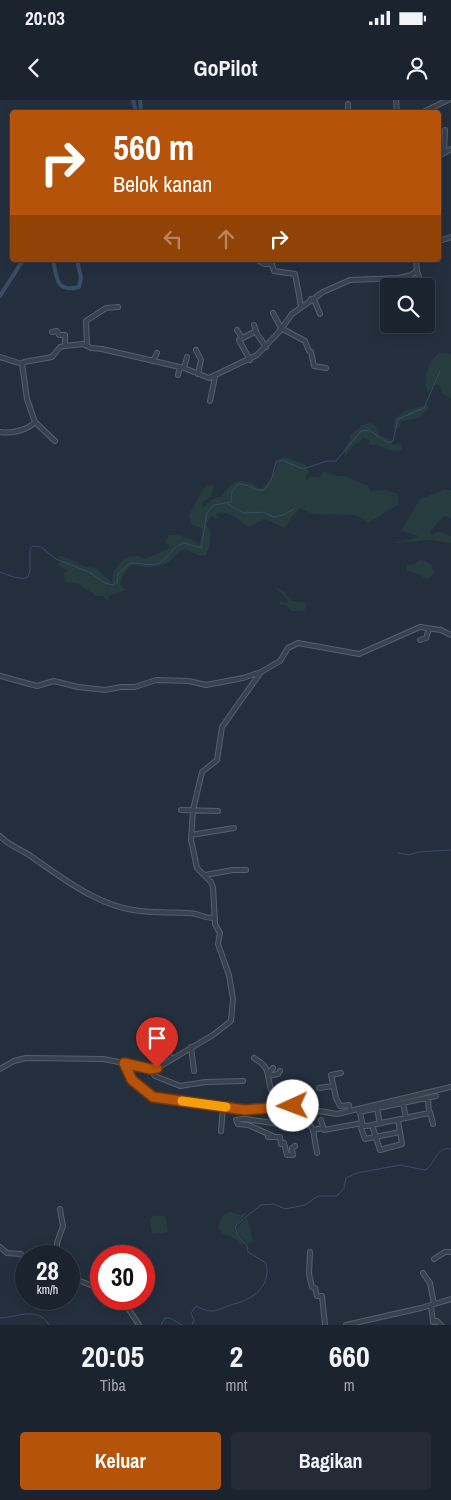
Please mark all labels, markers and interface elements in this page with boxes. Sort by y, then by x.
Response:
text: 20:03 [25,5,65,31]
text: GoPilot [193,53,258,83]
icon: back [20,54,48,82]
icon: person [403,54,431,82]
text: 560 m [113,124,194,171]
icon: right [30,130,95,195]
text: Belok kanan [113,169,212,199]
icon: left [159,225,187,253]
icon: ahead [212,225,240,253]
icon: right [265,225,293,253]
map controls [380,278,435,333]
button: search [380,278,435,333]
pin [136,1017,178,1068]
icon: arrive [143,1024,171,1052]
position arrow [266,1079,318,1131]
speed limit sign: 30 [90,1245,155,1310]
text: 28 [36,1254,59,1288]
text: km/h [37,1282,58,1298]
text: 20:05 [81,1336,144,1376]
text: 2 [230,1336,243,1376]
text: 660 [329,1336,370,1376]
text: Tiba [100,1374,126,1396]
text: mnt [225,1374,247,1396]
text: m [344,1374,355,1396]
button: Keluar [20,1432,221,1490]
button: Bagikan [231,1432,431,1490]

